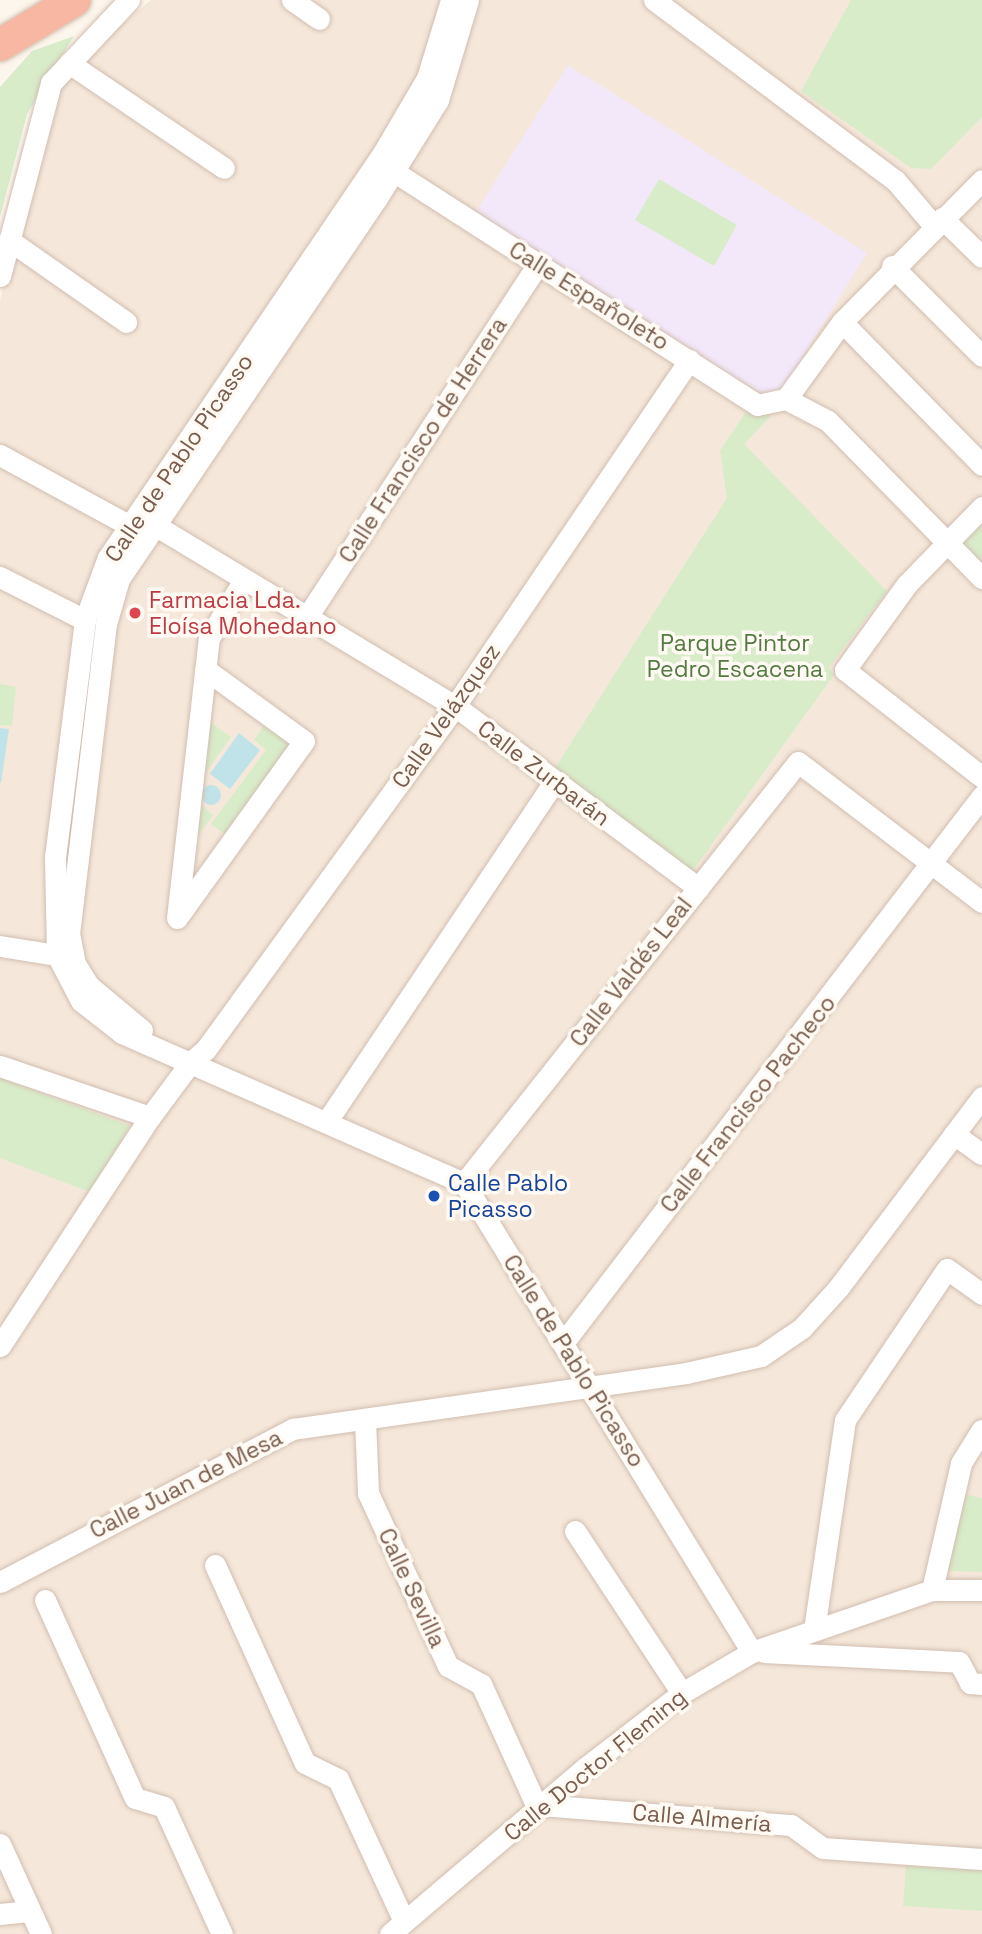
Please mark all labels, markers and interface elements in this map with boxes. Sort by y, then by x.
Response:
street label: Calle Españoleto [504,236,674,356]
street label: Calle Francisco de Herrera [333,312,513,568]
street label: Calle de Pablo Picasso [99,349,259,567]
place label: Farmacia Lda. Eloísa Mohedano [149,586,337,640]
marker: Farmacia Lda. Eloísa Mohedano [127,605,143,621]
park label: Parque Pintor Pedro Escacena [647,629,823,683]
street label: Calle Velázquez [386,638,506,794]
street label: Calle Zurbarán [472,714,616,832]
street label: Calle Valdés Leal [564,892,698,1052]
street label: Calle Francisco Pacheco [655,990,841,1218]
place label: Calle Pablo Picasso [448,1169,568,1223]
marker: Calle Pablo Picasso [426,1188,442,1204]
street label: Calle de Pablo Picasso [497,1250,651,1472]
street label: Calle Juan de Mesa [85,1424,287,1544]
street label: Calle Sevilla [372,1524,452,1652]
street label: Calle Doctor Fleming [498,1683,692,1847]
street label: Calle Almería [631,1798,773,1838]

